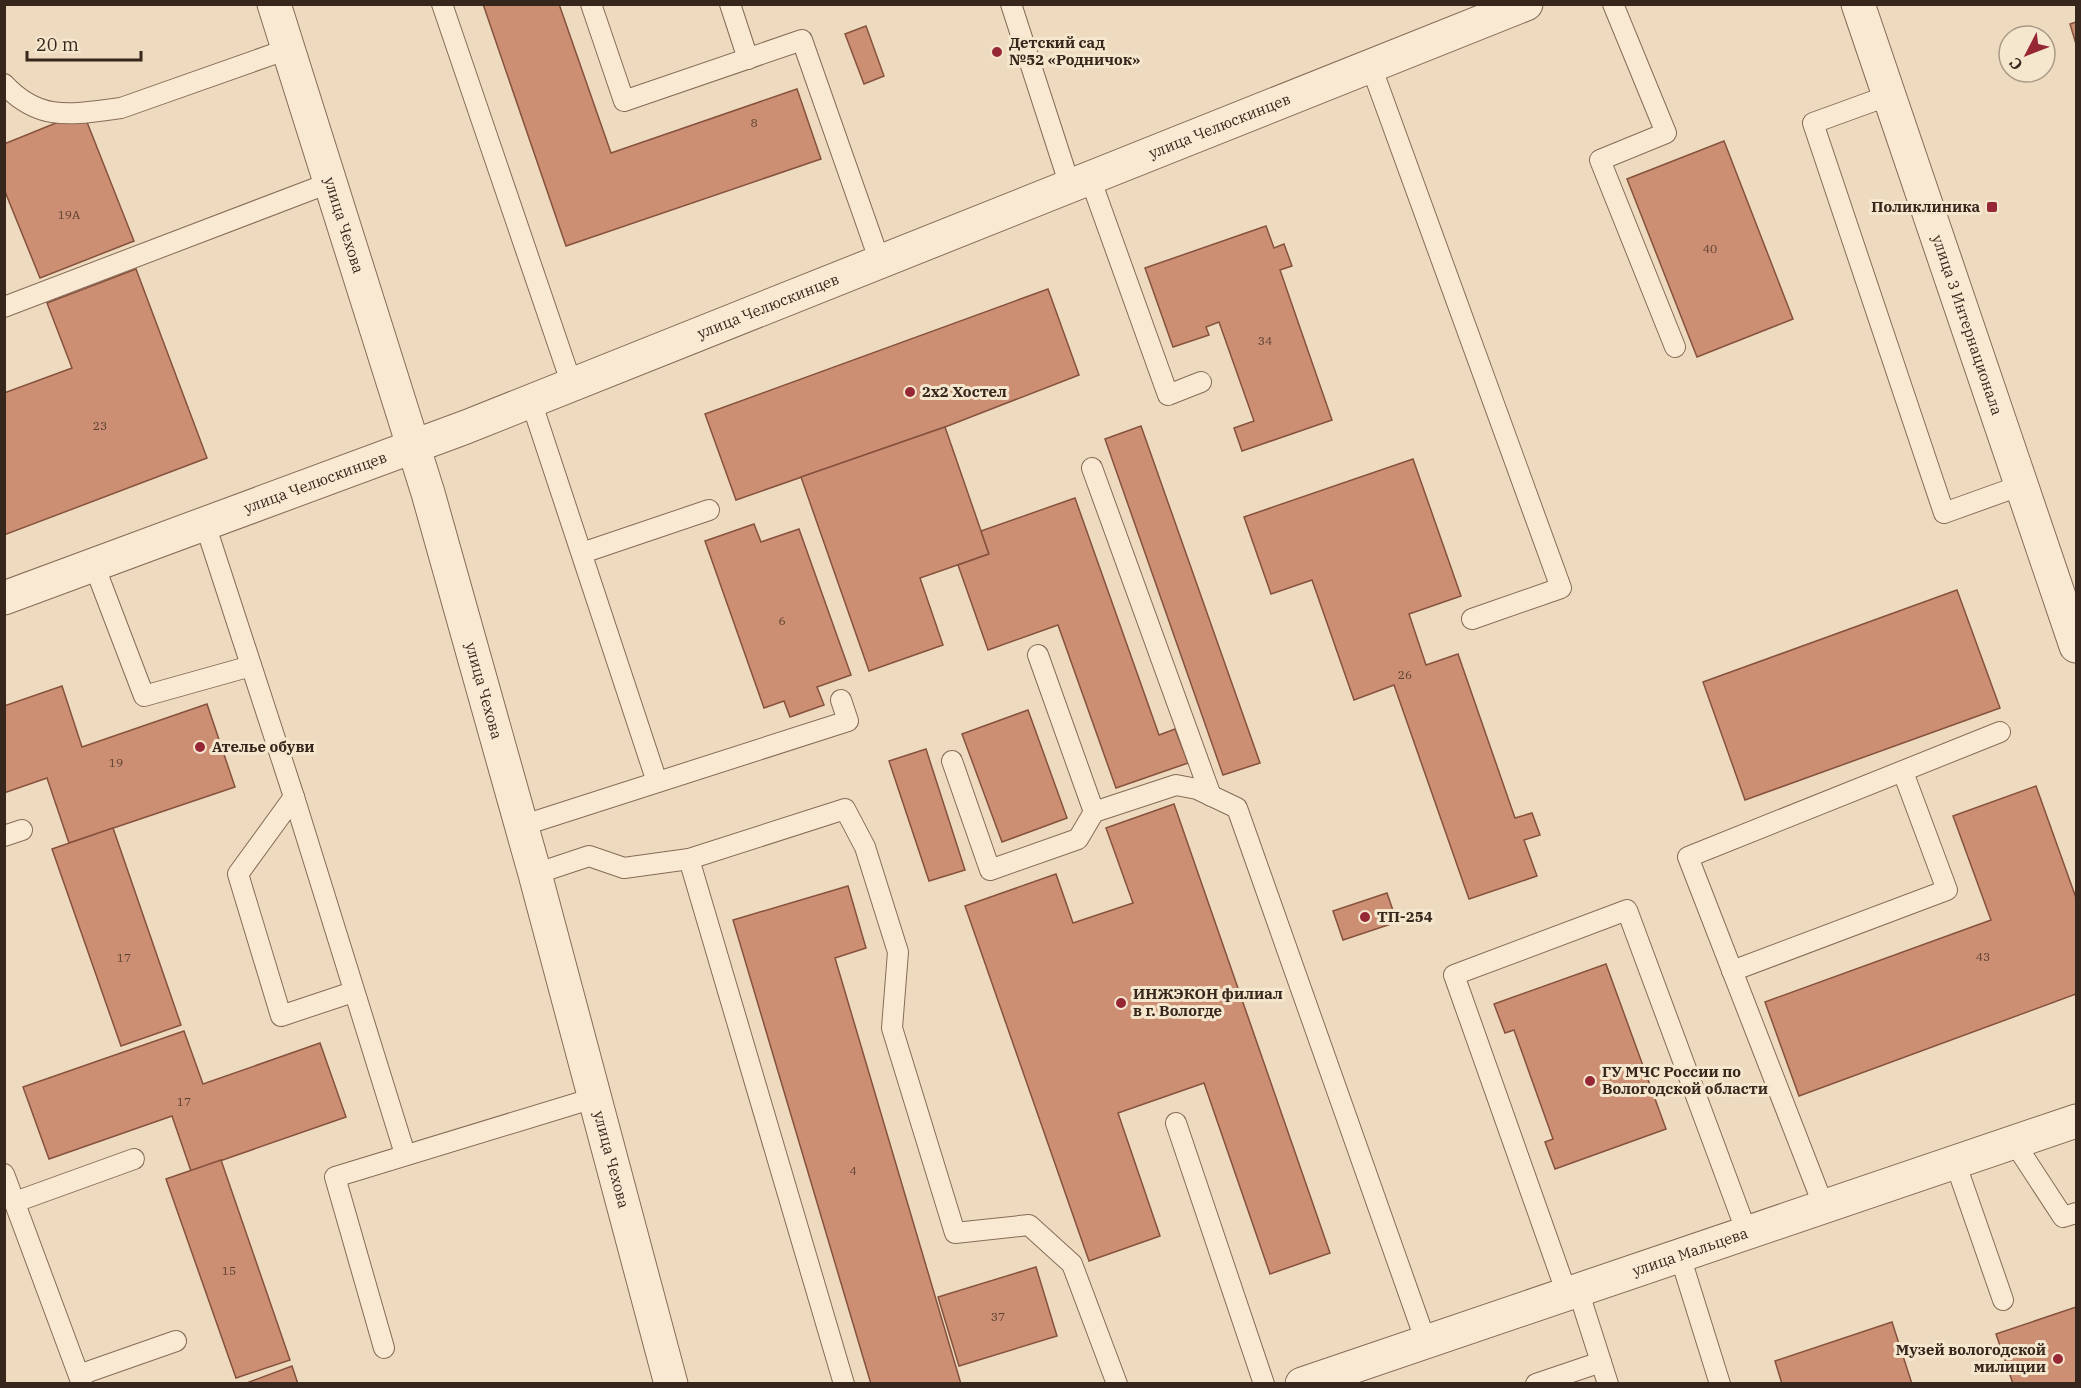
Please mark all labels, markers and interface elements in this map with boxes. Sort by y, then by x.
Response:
scale bar [27,24,141,62]
north arrow [1997,24,2057,84]
text: 20 m [36,33,79,56]
place label: Детский сад №52 «Родничок» [1009,33,1140,69]
marker: Детский сад №52 «Родничок» [990,45,1004,59]
text: С [2005,53,2027,75]
street label: улица Челюскинцев [1146,89,1293,163]
house number: 8 [750,115,758,130]
street label: улица Чехова [320,175,368,276]
place label: Поликлиника [1871,197,1980,216]
marker: Поликлиника [1985,200,1999,214]
house number: 19А [58,207,81,222]
street label: улица 3 Интернационала [1928,232,2007,417]
house number: 40 [1703,241,1717,256]
street label: улица Челюскинцев [694,269,842,343]
house number: 34 [1258,333,1272,348]
place label: 2x2 Хостел [922,382,1007,401]
marker: 2x2 Хостел [903,385,917,399]
house number: 23 [93,418,107,433]
street label: улица Челюскинцев [241,447,389,517]
house number: 6 [778,613,786,628]
street label: улица Чехова [461,640,507,741]
house number: 26 [1398,667,1412,682]
place label: Ателье обуви [212,737,315,756]
marker: Ателье обуви [193,740,207,754]
house number: 19 [109,755,123,770]
place label: ТП-254 [1377,907,1433,926]
marker: ТП-254 [1358,910,1372,924]
house number: 43 [1976,949,1990,964]
house number: 17 [117,950,131,965]
place label: ИНЖЭКОН филиал в г. Вологде [1133,984,1283,1020]
marker: ИНЖЭКОН филиал в г. Вологде [1114,996,1128,1010]
place label: ГУ МЧС России по Вологодской области [1602,1062,1768,1098]
marker: ГУ МЧС России по Вологодской области [1583,1074,1597,1088]
house number: 17 [177,1094,191,1109]
street label: улица Чехова [590,1109,634,1210]
house number: 4 [849,1163,857,1178]
street label: улица Мальцева [1630,1223,1750,1280]
house number: 15 [222,1263,236,1278]
house number: 37 [991,1309,1005,1324]
place label: Музей вологодской милиции [1896,1340,2046,1376]
marker: Музей вологодской милиции [2051,1352,2065,1366]

